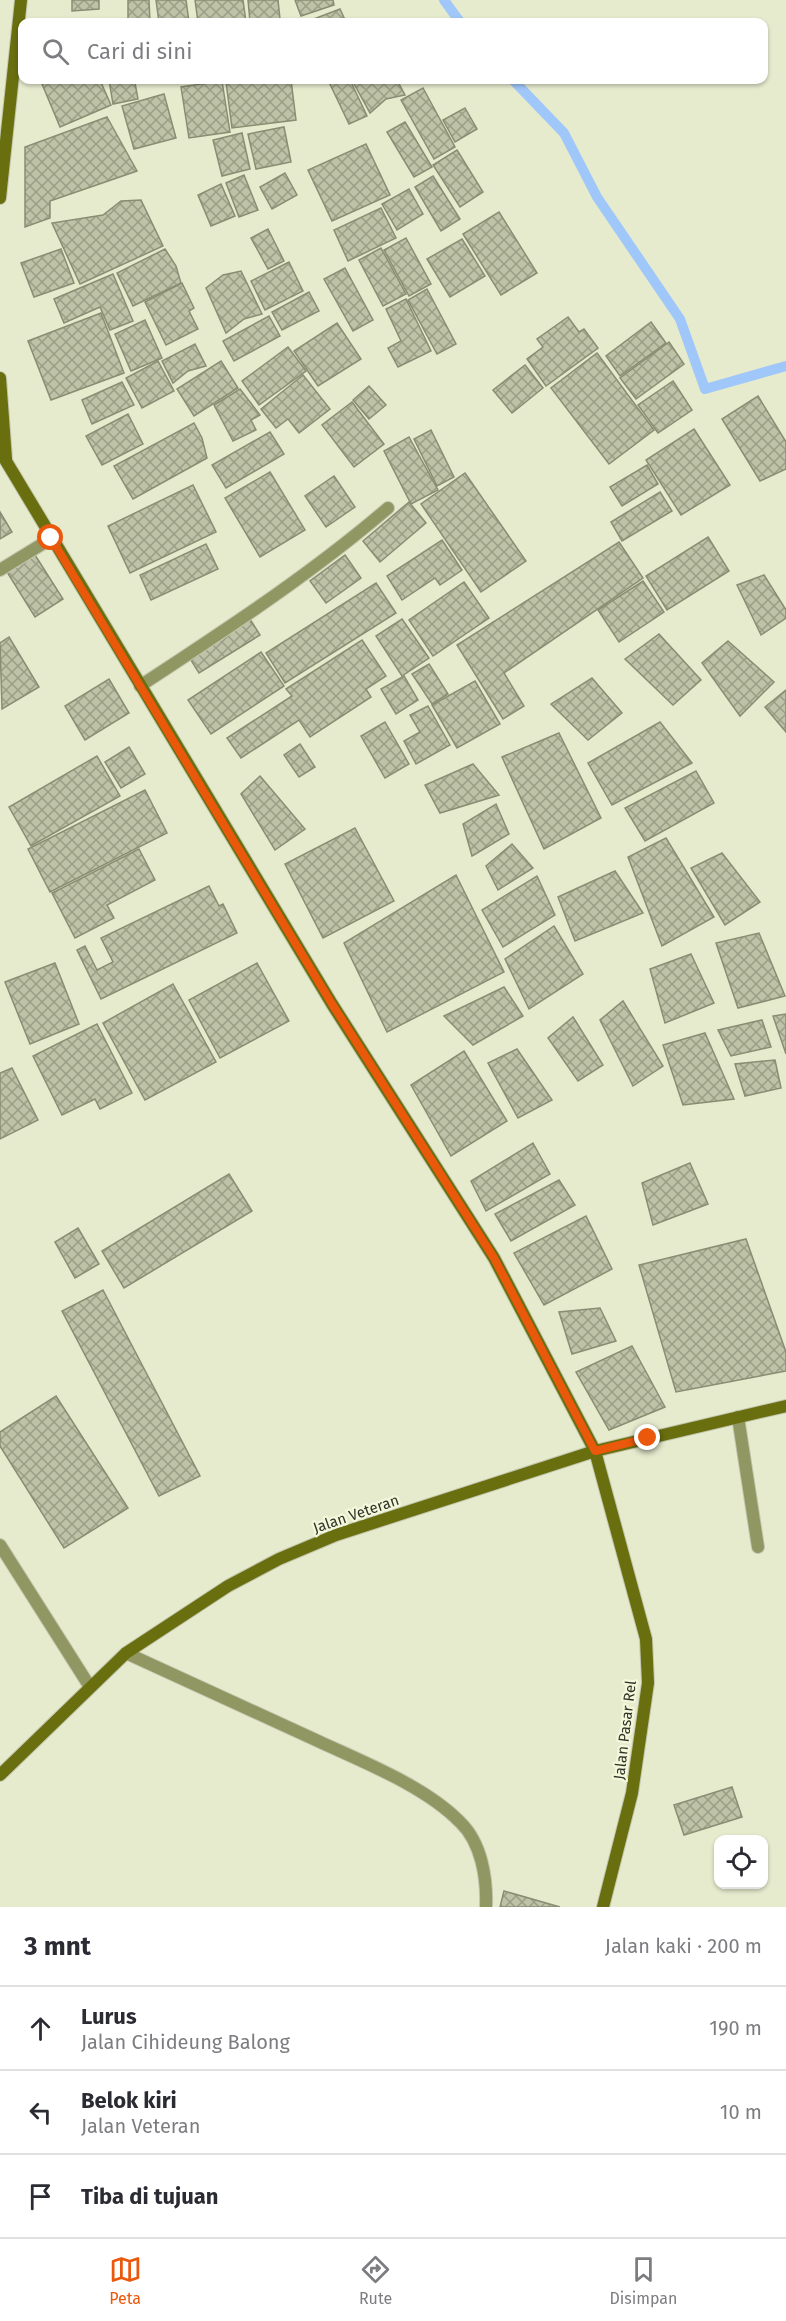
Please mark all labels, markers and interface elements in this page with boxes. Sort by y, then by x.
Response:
search box [18,18,768,84]
icon: search [39,35,72,68]
text: Cari di sini [87,38,192,65]
route start [37,524,63,550]
route end [634,1424,660,1450]
street label: Jalan Veteran [311,1491,401,1537]
street label: Jalan Pasar Rel [610,1679,640,1781]
map controls [714,1835,768,1889]
button: locate [714,1835,768,1889]
text: 3 mnt [24,1931,91,1962]
text: Jalan kaki · 200 m [605,1934,762,1958]
text: Lurus [81,2003,137,2030]
icon: ahead [24,2012,57,2045]
text: 190 m [709,2016,762,2040]
text: Jalan Cihideung Balong [81,2030,290,2054]
text: Belok kiri [81,2087,177,2114]
icon: left [24,2096,57,2129]
text: 10 m [720,2100,762,2124]
text: Jalan Veteran [81,2114,200,2138]
icon: arrive [24,2180,57,2213]
text: Tiba di tujuan [81,2183,218,2210]
tab: Peta [109,2253,142,2308]
tab: Rute [359,2253,392,2308]
tab: Disimpan [609,2253,677,2308]

